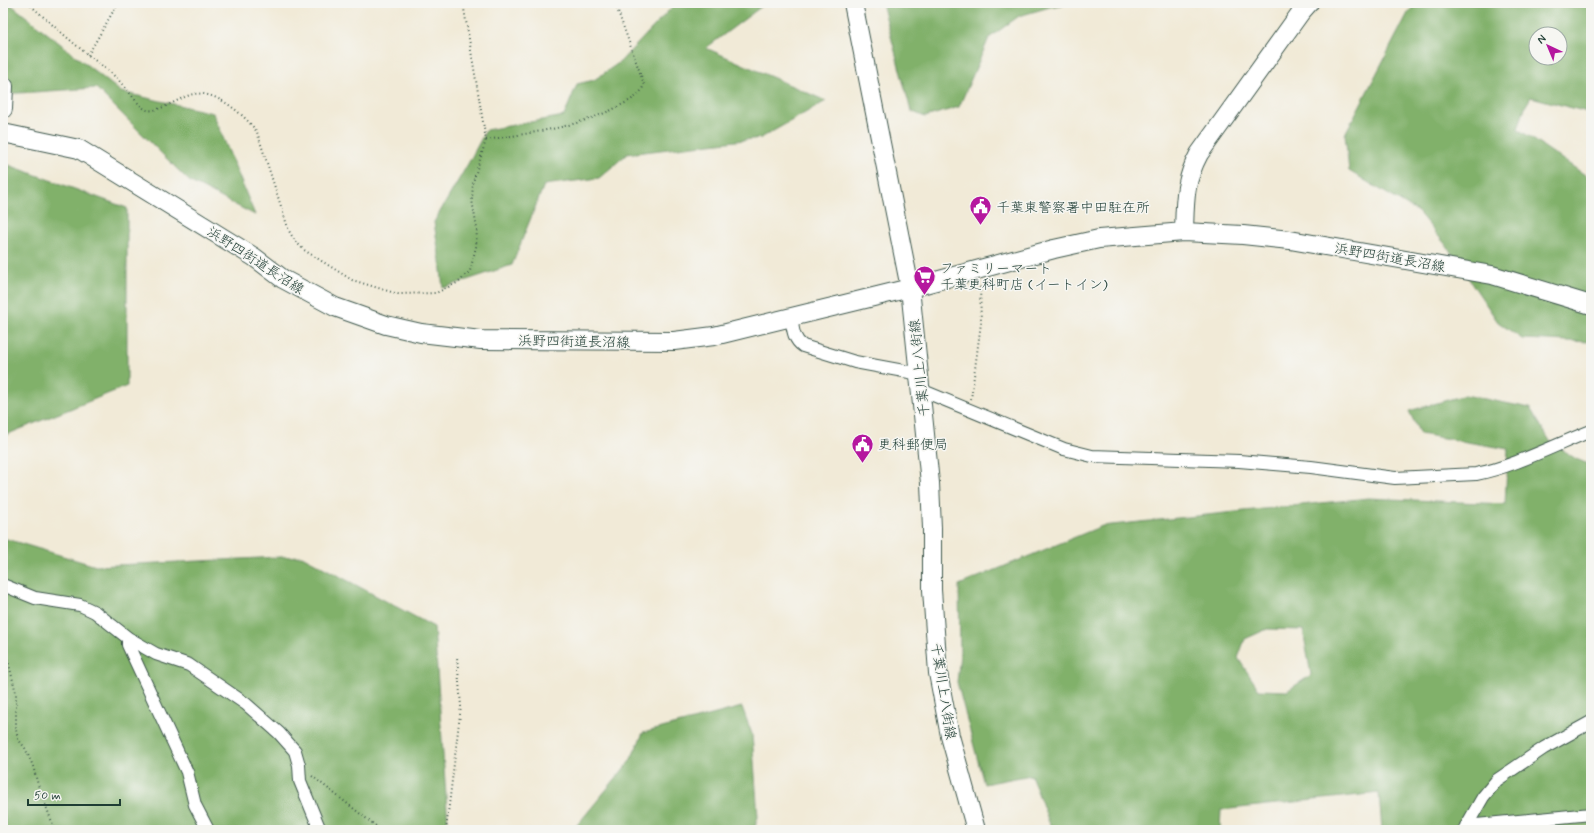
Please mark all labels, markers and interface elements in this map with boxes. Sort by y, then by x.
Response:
north arrow [1528,26,1568,66]
text: N [1534,32,1549,47]
public building icon: 千葉東警察署中田駐在所 [968,194,994,227]
place label: 千葉東警察署中田駐在所 [996,199,1150,217]
street label: 浜野四街道長沼線 [204,223,307,299]
street label: 浜野四街道長沼線 [1333,239,1447,277]
place label: ファミリーマート 千葉更科町店 (イートイン) [940,260,1108,294]
supermarket icon: ファミリーマート 千葉更科町店 (イートイン) [911,263,937,296]
street label: 千葉川上八街線 [906,318,934,418]
street label: 浜野四街道長沼線 [518,332,630,352]
public building icon: 更科郵便局 [850,431,876,464]
place label: 更科郵便局 [878,436,948,454]
street label: 千葉川上八街線 [926,641,960,741]
scale bar [28,781,120,807]
text: 50 m [34,788,61,804]

